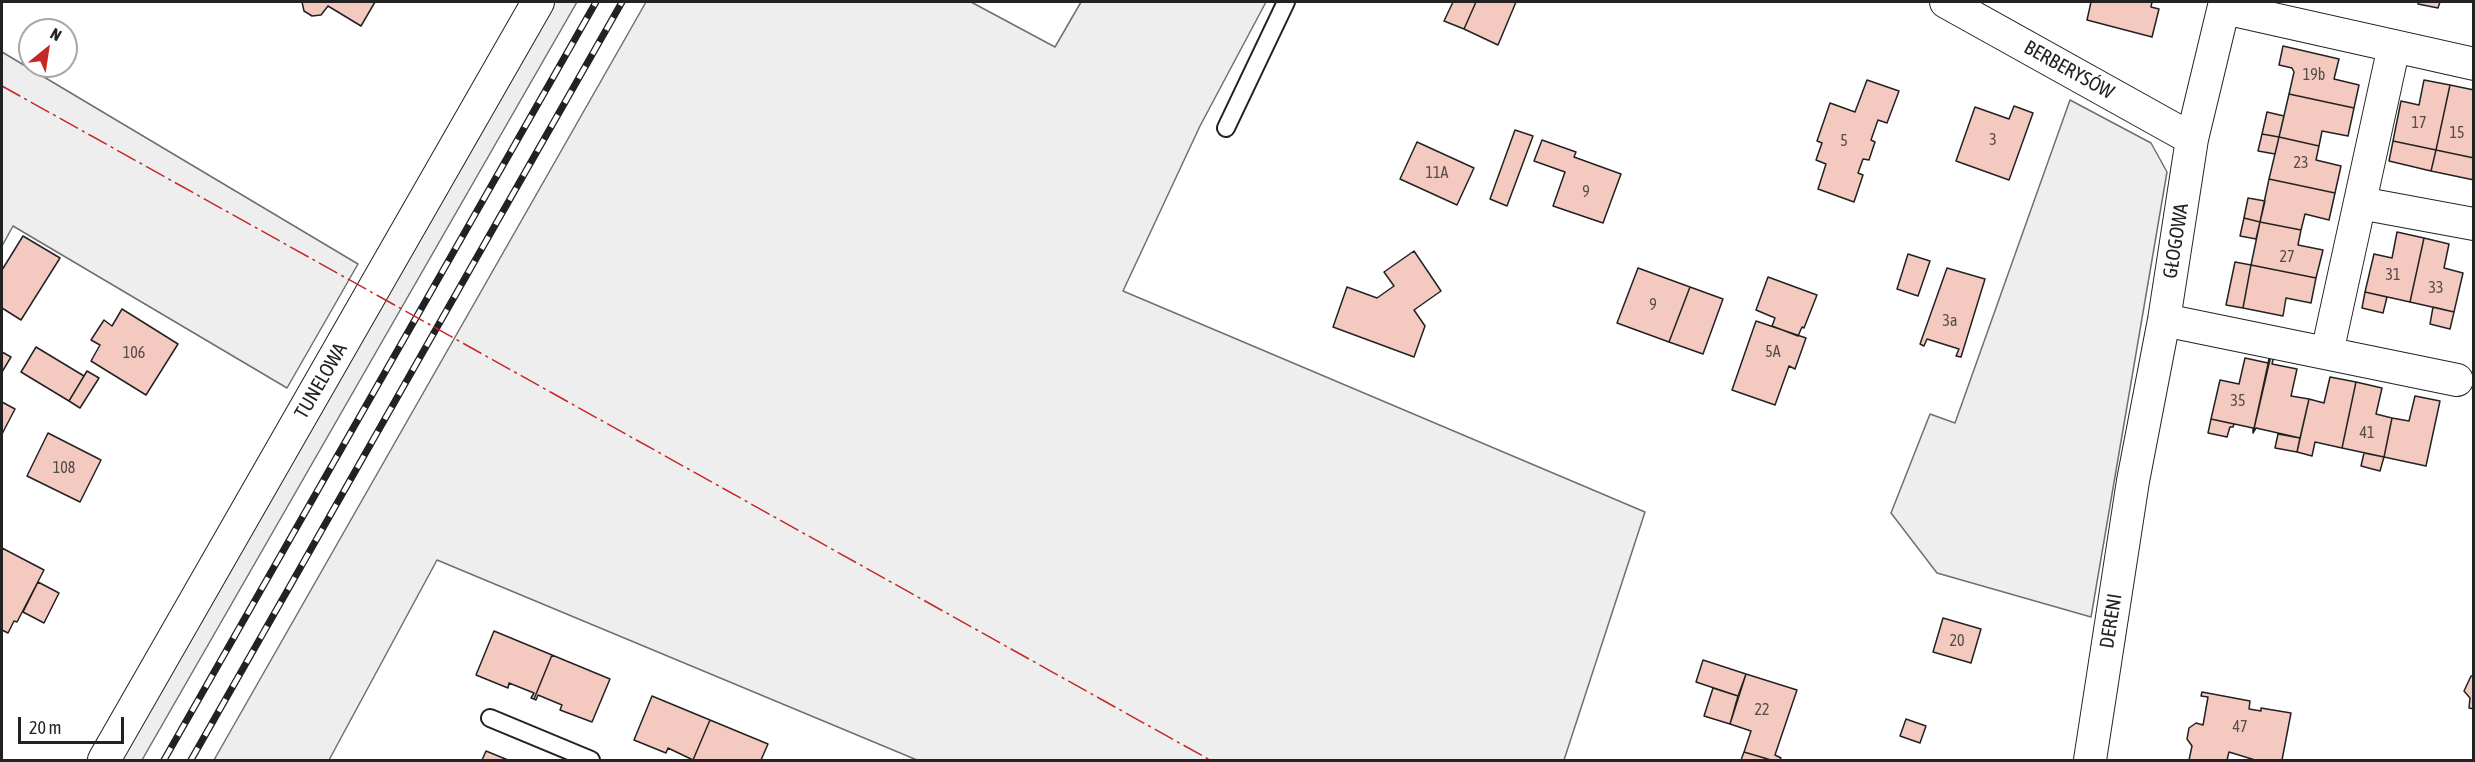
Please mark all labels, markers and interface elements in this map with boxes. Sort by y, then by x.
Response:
north arrow [18,18,78,78]
text: N [47,24,65,44]
street label: BERBERYSÓW [2020,35,2118,105]
house number: 19b [2303,65,2325,85]
house number: 17 [2411,113,2427,133]
house number: 15 [2449,123,2465,143]
house number: 3 [1989,130,1997,150]
house number: 5 [1840,131,1848,151]
house number: 23 [2293,153,2309,173]
house number: 11A [1426,163,1448,183]
house number: 9 [1582,182,1590,202]
street label: GŁOGOWA [2158,202,2194,280]
house number: 27 [2279,247,2295,267]
house number: 31 [2385,265,2401,285]
house number: 33 [2428,278,2444,298]
house number: 9 [1649,295,1657,315]
house number: 3a [1943,311,1957,331]
street label: TUNELOWA [290,339,352,423]
house number: 5A [1765,342,1781,362]
house number: 106 [123,343,145,363]
house number: 35 [2230,391,2246,411]
house number: 41 [2359,423,2375,443]
house number: 108 [53,458,75,478]
street label: DERENI [2095,592,2127,650]
house number: 20 [1949,631,1965,651]
house number: 22 [1754,700,1770,720]
scale bar [21,705,128,743]
text: 20 m [29,717,61,738]
house number: 47 [2232,717,2248,737]

